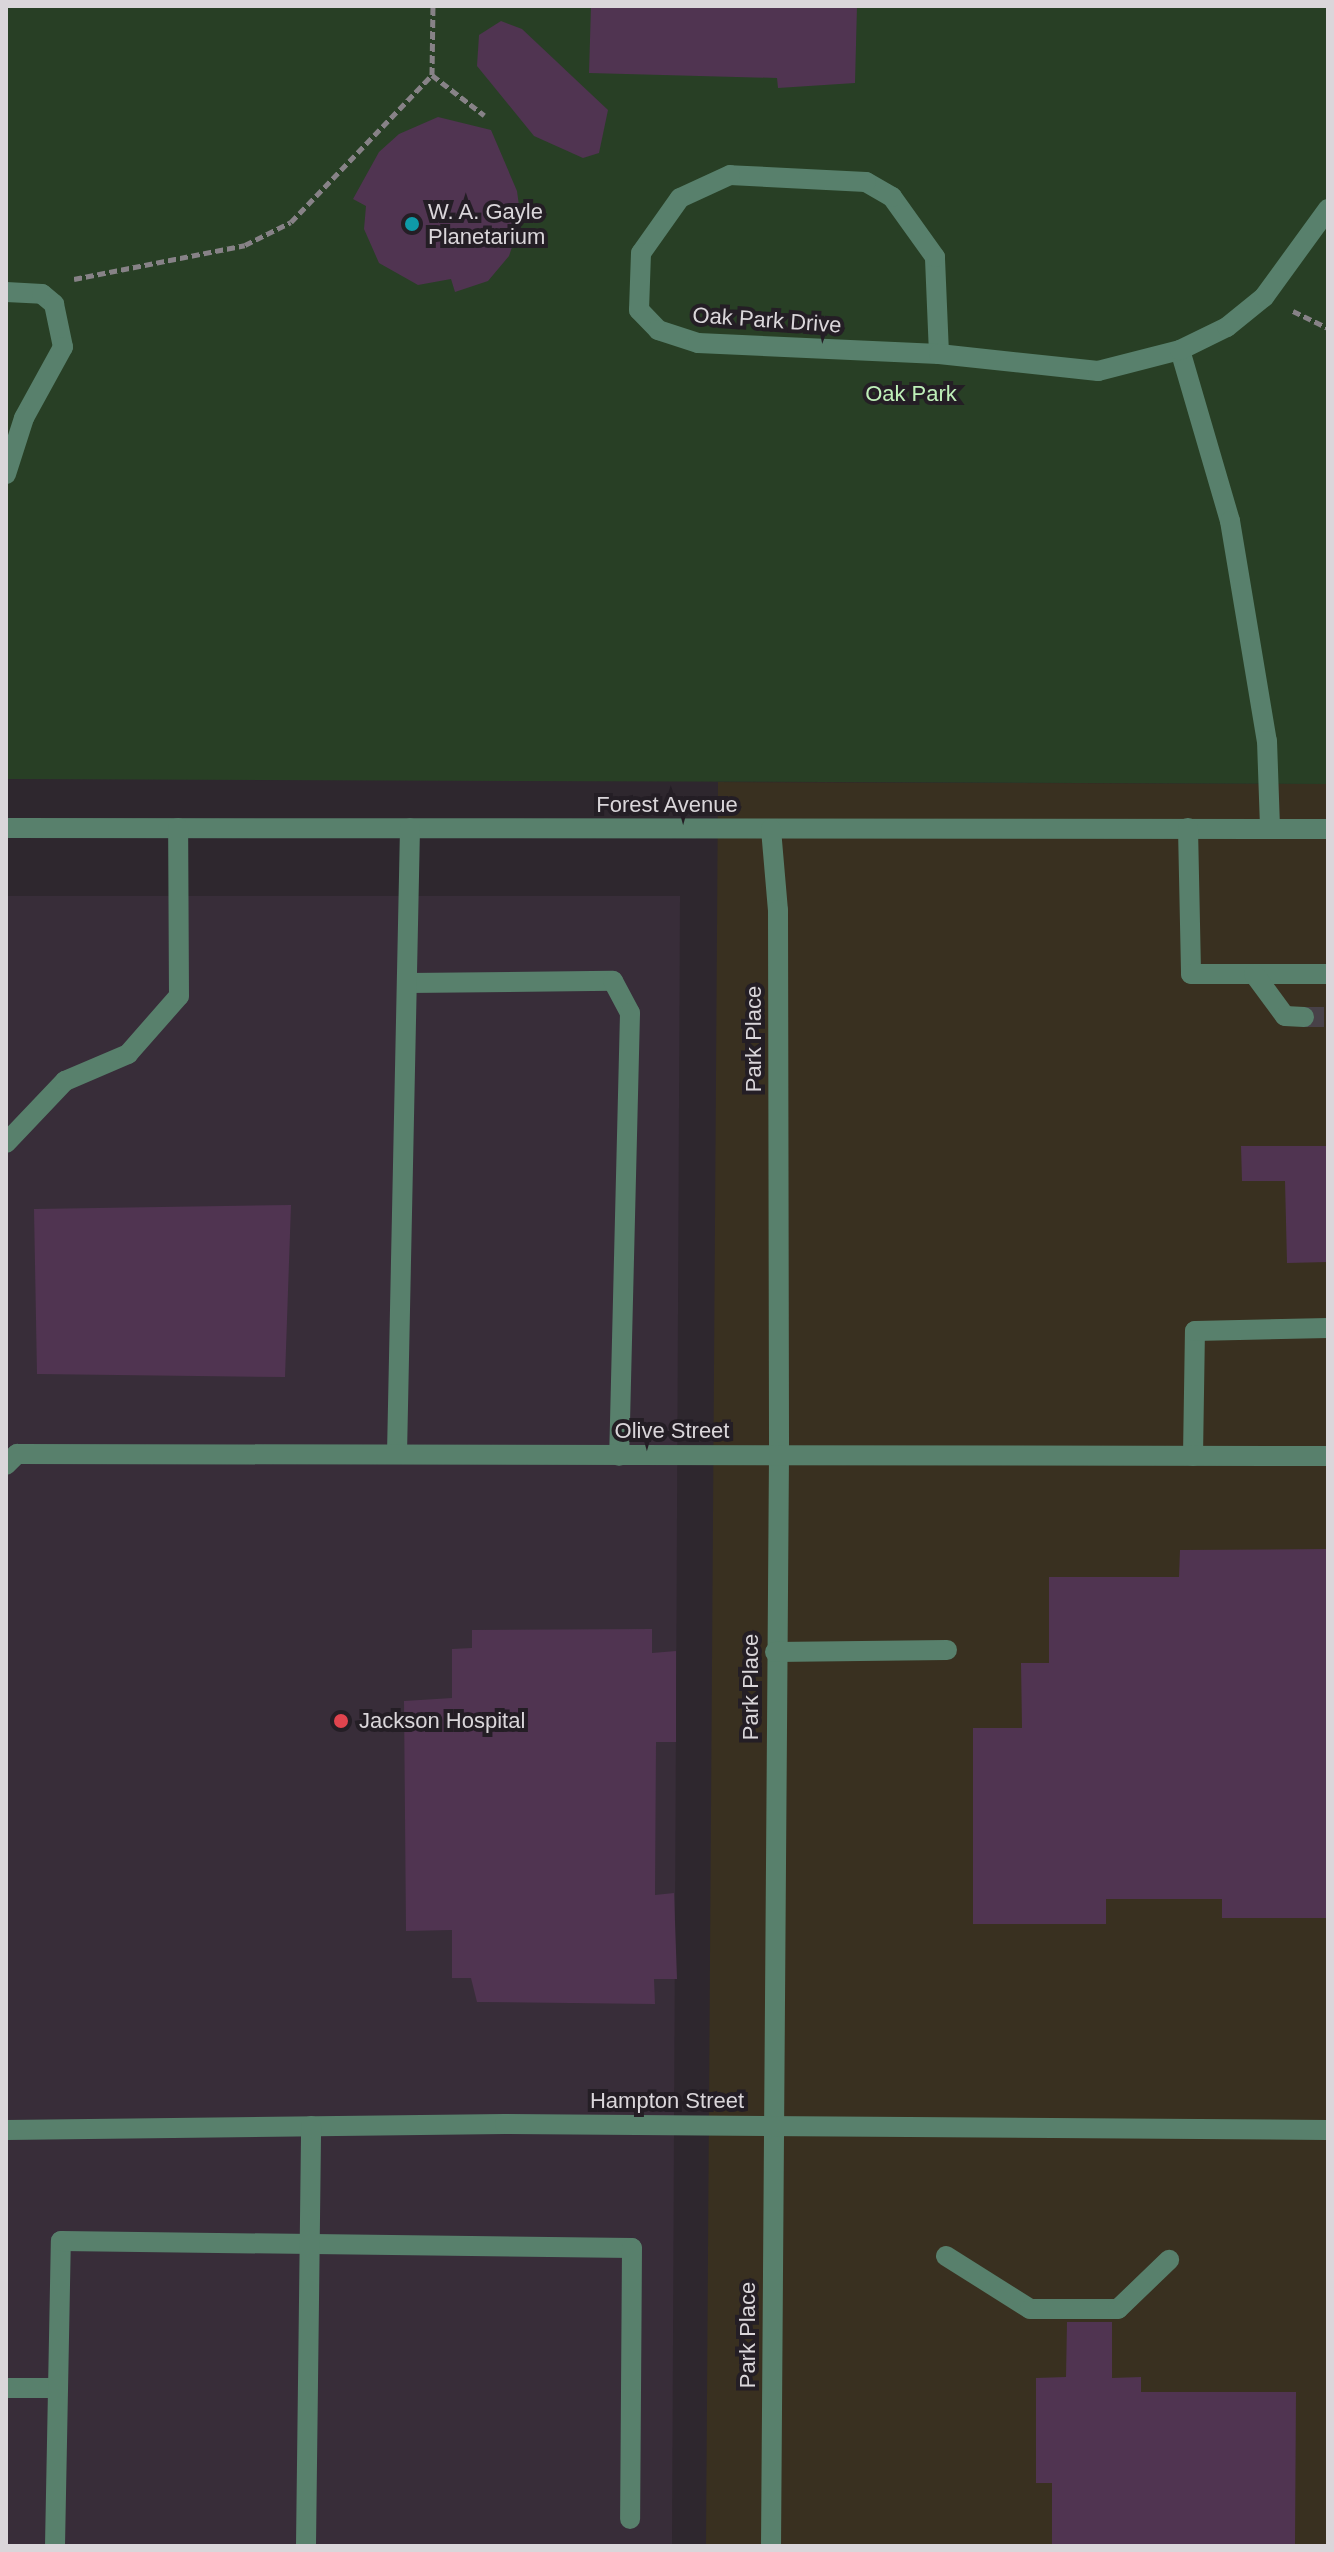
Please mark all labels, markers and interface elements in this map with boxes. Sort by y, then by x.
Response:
place label: W. A. Gayle Planetarium [428,198,545,250]
marker: W. A. Gayle Planetarium [403,215,421,233]
street label: Oak Park Drive [692,302,842,338]
park label: Oak Park [865,381,957,407]
street label: Forest Avenue [596,792,738,818]
street label: Park Place [741,986,767,1092]
street label: Olive Street [615,1418,729,1444]
street label: Park Place [738,1634,764,1740]
place label: Jackson Hospital [359,1708,525,1734]
marker: Jackson Hospital [330,1710,352,1732]
street label: Hampton Street [590,2088,744,2114]
street label: Park Place [735,2282,761,2388]

